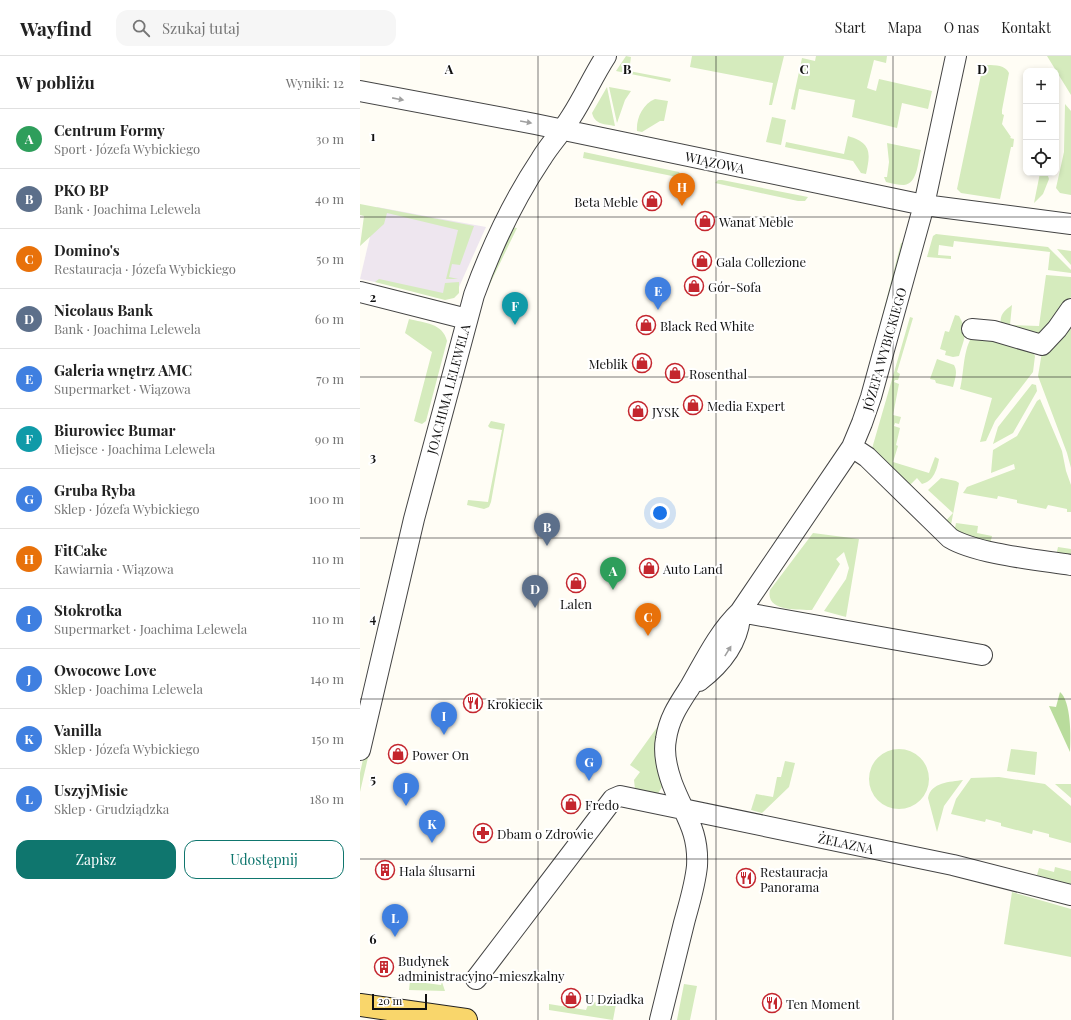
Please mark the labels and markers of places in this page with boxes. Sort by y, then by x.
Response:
pin: H [669,173,695,206]
shop icon: Beta Meble [641,190,663,212]
place label: Beta Meble [574,193,638,210]
shop icon: Wanat Meble [694,210,716,232]
place label: Wanat Meble [718,213,794,230]
shop icon: Gala Collezione [691,250,713,272]
place label: Gala Collezione [716,253,807,270]
shop icon: Gór-Sofa [683,275,705,297]
pin: E [645,277,671,310]
place label: Gór-Sofa [708,278,762,295]
pin: F [502,292,528,325]
shop icon: Black Red White [635,314,657,336]
place label: Black Red White [660,317,755,334]
shop icon: Meblik [631,352,653,374]
place label: Meblik [588,355,629,372]
shop icon: Rosenthal [664,362,686,384]
place label: Rosenthal [689,365,747,382]
shop icon: Media Expert [682,394,704,416]
place label: Media Expert [707,397,785,414]
shop icon: JYSK [627,400,649,422]
place label: JYSK [651,403,680,420]
pin: B [534,513,560,546]
pin: A [600,557,626,590]
shop icon: Auto Land [638,557,660,579]
place label: Auto Land [662,560,723,577]
shop icon: Lalen [565,572,587,594]
pin: D [522,575,548,608]
place label: Lalen [560,595,592,612]
pin: C [635,603,661,636]
restaurant icon: Krokiecik [462,692,484,714]
place label: Krokiecik [487,695,544,712]
pin: I [431,702,457,735]
shop icon: Power On [387,743,409,765]
place label: Power On [412,746,469,763]
pin: G [576,748,602,781]
pin: J [393,773,419,806]
shop icon: Fredo [560,793,582,815]
place label: Fredo [585,796,619,813]
pin: K [419,810,445,843]
pharmacy icon: Dbam o Zdrowie [472,822,494,844]
place label: Dbam o Zdrowie [497,825,594,842]
building icon: Hala ślusarni [374,859,396,881]
place label: Hala ślusarni [399,862,475,879]
place label: Restauracja Panorama [760,863,828,895]
restaurant icon: Restauracja Panorama [735,867,757,889]
pin: L [382,904,408,937]
place label: Budynek administracyjno-mieszkalny [398,952,565,984]
building icon: Budynek administracyjno-mieszkalny [373,956,395,978]
shop icon: U Dziadka [560,987,582,1009]
place label: U Dziadka [585,990,645,1007]
restaurant icon: Ten Moment [761,992,783,1014]
place label: Ten Moment [786,995,860,1012]

